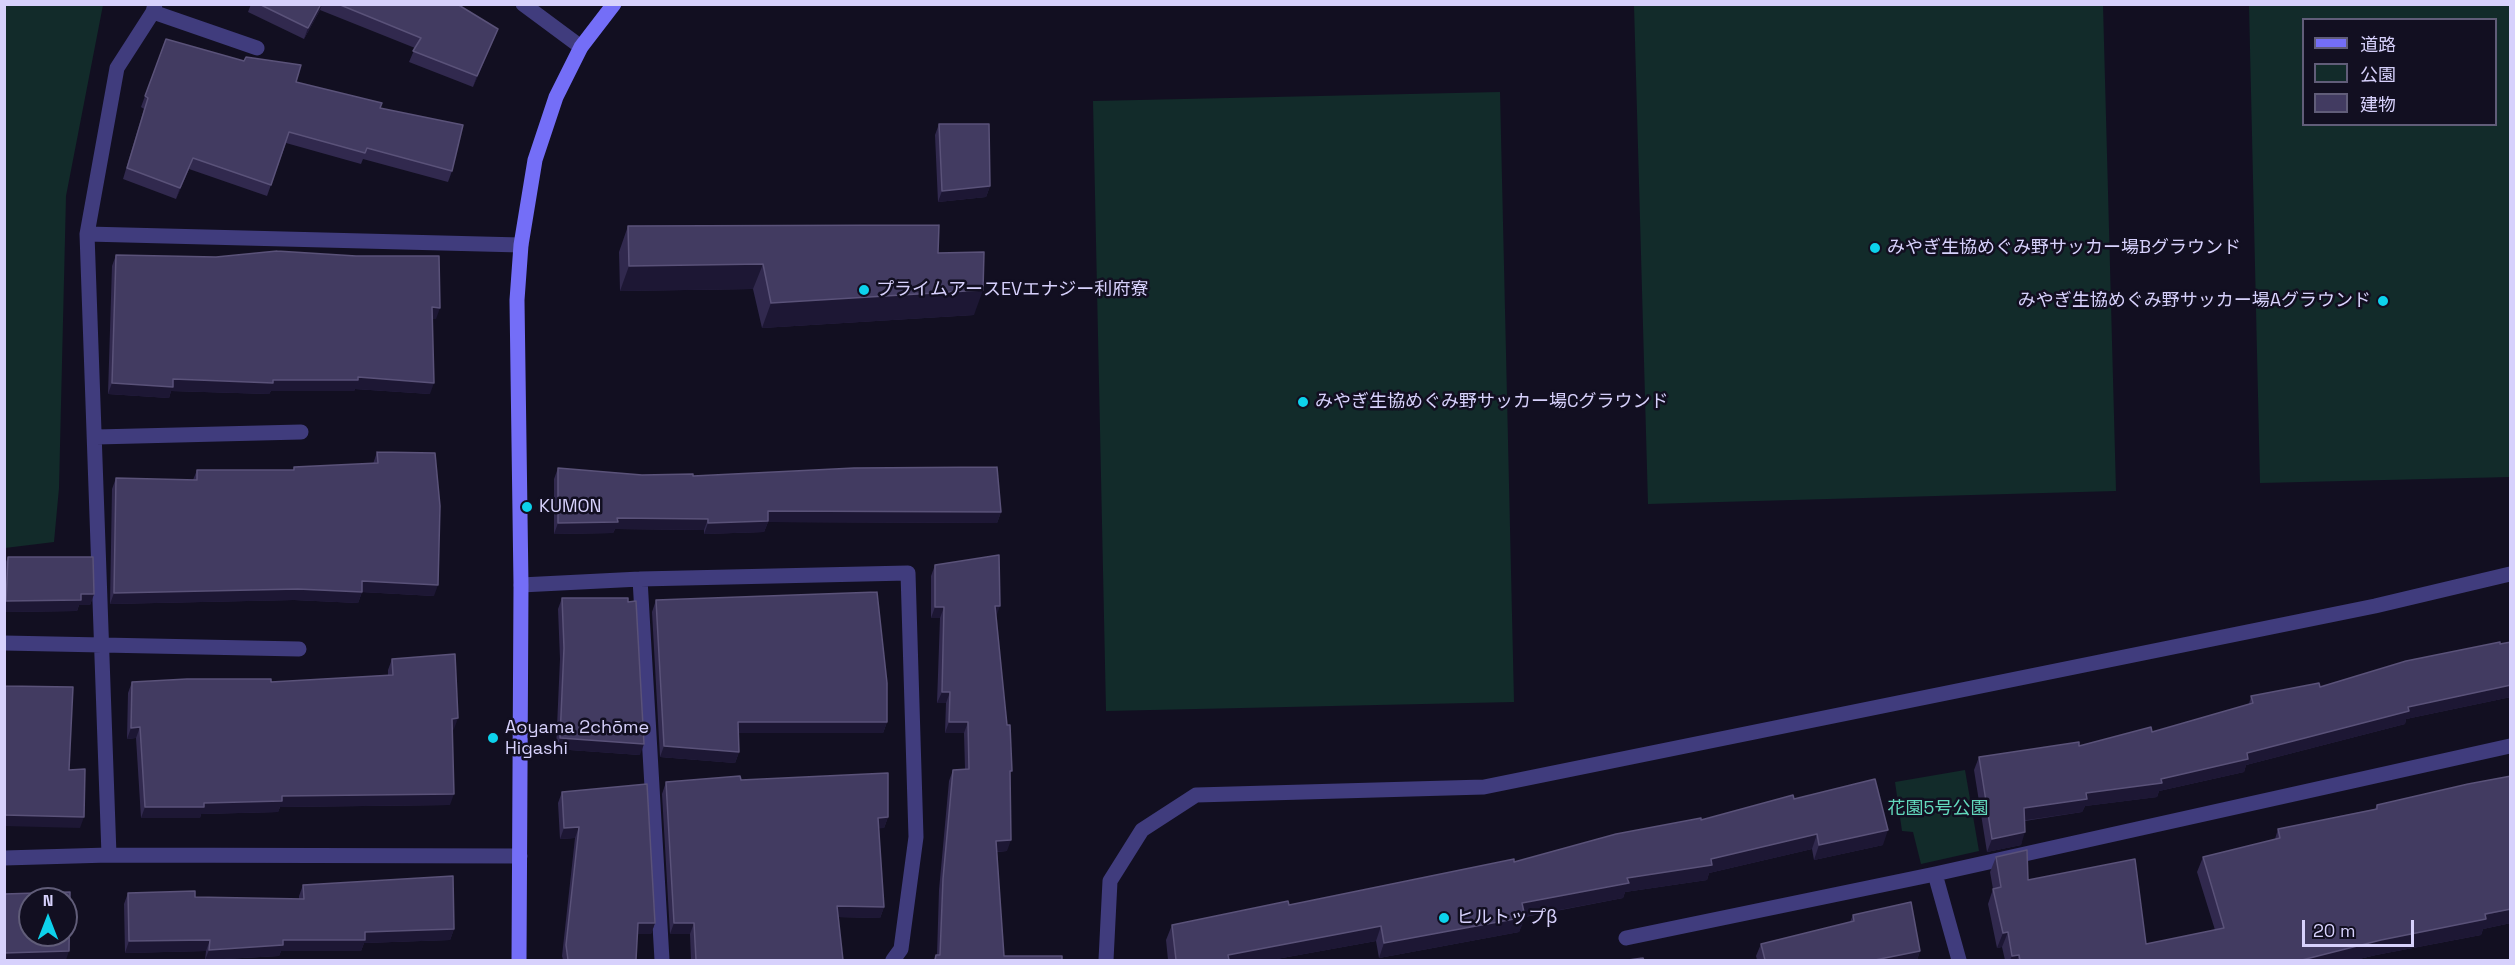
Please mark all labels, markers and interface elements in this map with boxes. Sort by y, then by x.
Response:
legend [2302,18,2497,126]
text: 道路 [2360,33,2396,56]
text: 公園 [2360,63,2396,86]
text: 建物 [2360,93,2396,116]
place label: みやぎ生協めぐみ野サッカー場Bグラウンド [1887,237,2241,259]
marker: みやぎ生協めぐみ野サッカー場Bグラウンド [1868,241,1882,255]
place label: プライムアースEVエナジー利府寮 [876,279,1148,301]
marker: プライムアースEVエナジー利府寮 [857,283,871,297]
place label: みやぎ生協めぐみ野サッカー場Aグラウンド [2018,290,2371,312]
marker: みやぎ生協めぐみ野サッカー場Aグラウンド [2376,294,2390,308]
place label: みやぎ生協めぐみ野サッカー場Cグラウンド [1315,391,1669,413]
marker: みやぎ生協めぐみ野サッカー場Cグラウンド [1296,395,1310,409]
place label: KUMON [539,496,602,518]
marker: KUMON [520,500,534,514]
place label: Aoyama 2chōme Higashi [505,717,649,760]
marker: Aoyama 2chōme Higashi [486,731,500,745]
park label: 花園5号公園 [1888,798,1988,820]
north arrow [18,887,78,947]
text: N [43,890,53,911]
place label: ヒルトップβ [1456,907,1557,929]
scale bar [2305,908,2418,946]
marker: ヒルトップβ [1437,911,1451,925]
text: 20 m [2313,919,2356,942]

